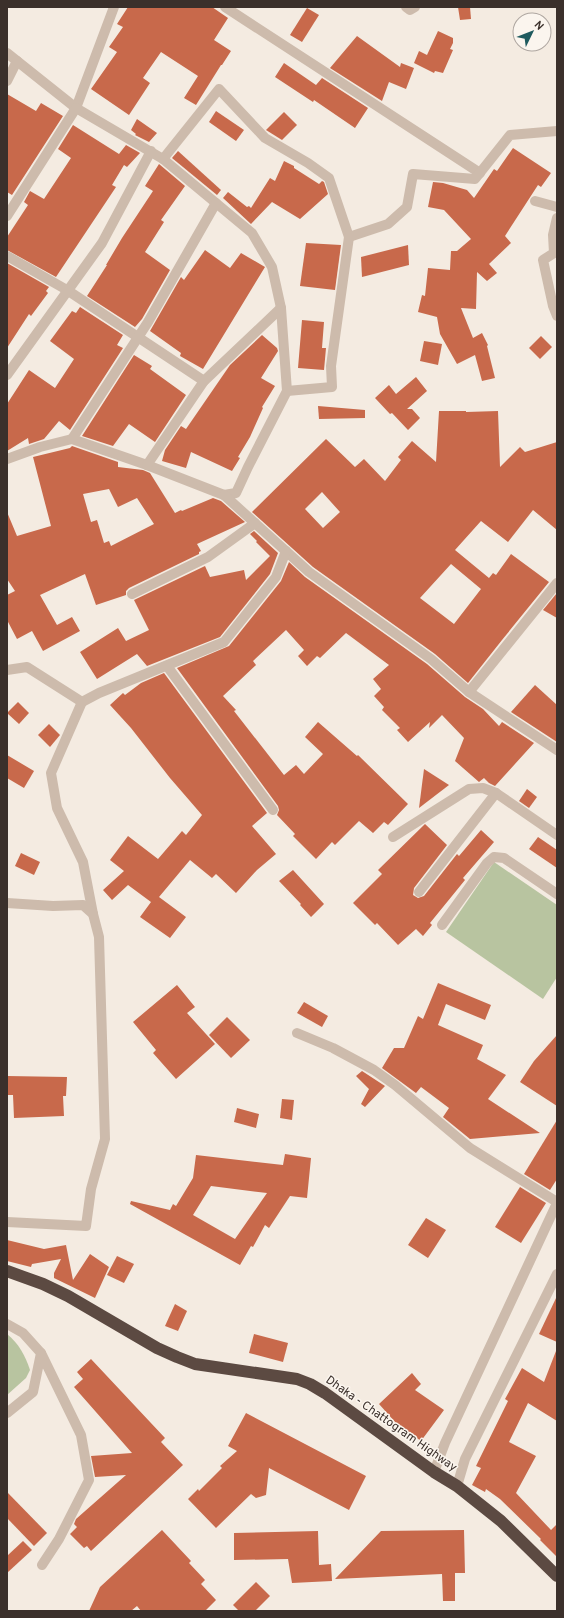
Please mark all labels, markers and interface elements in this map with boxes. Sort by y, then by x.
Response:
north arrow [512,12,552,52]
text: N [531,18,546,34]
street label: Dhaka - Chattogram Highway [322,1372,460,1476]

